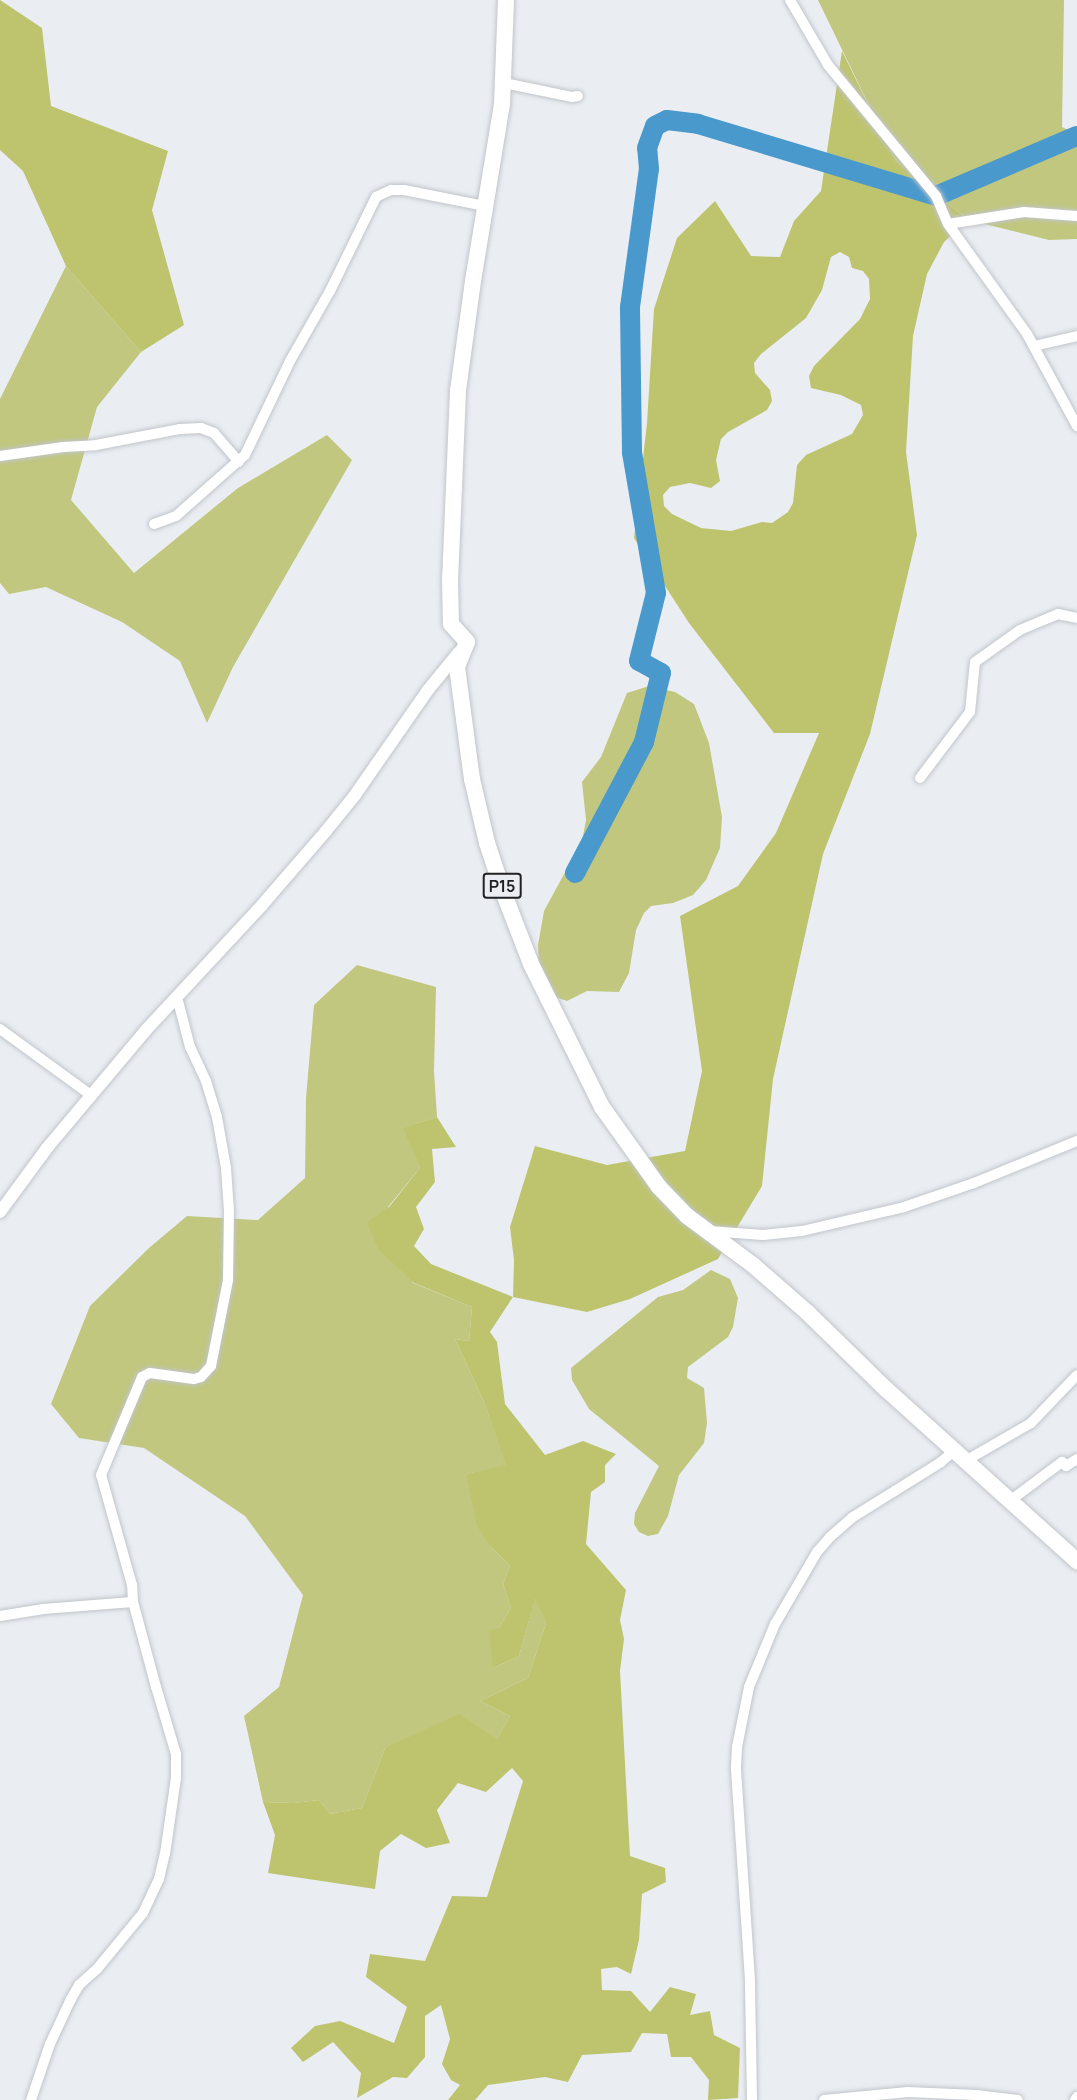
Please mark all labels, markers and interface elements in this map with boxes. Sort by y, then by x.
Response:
road number: P15 [482,873,522,899]

